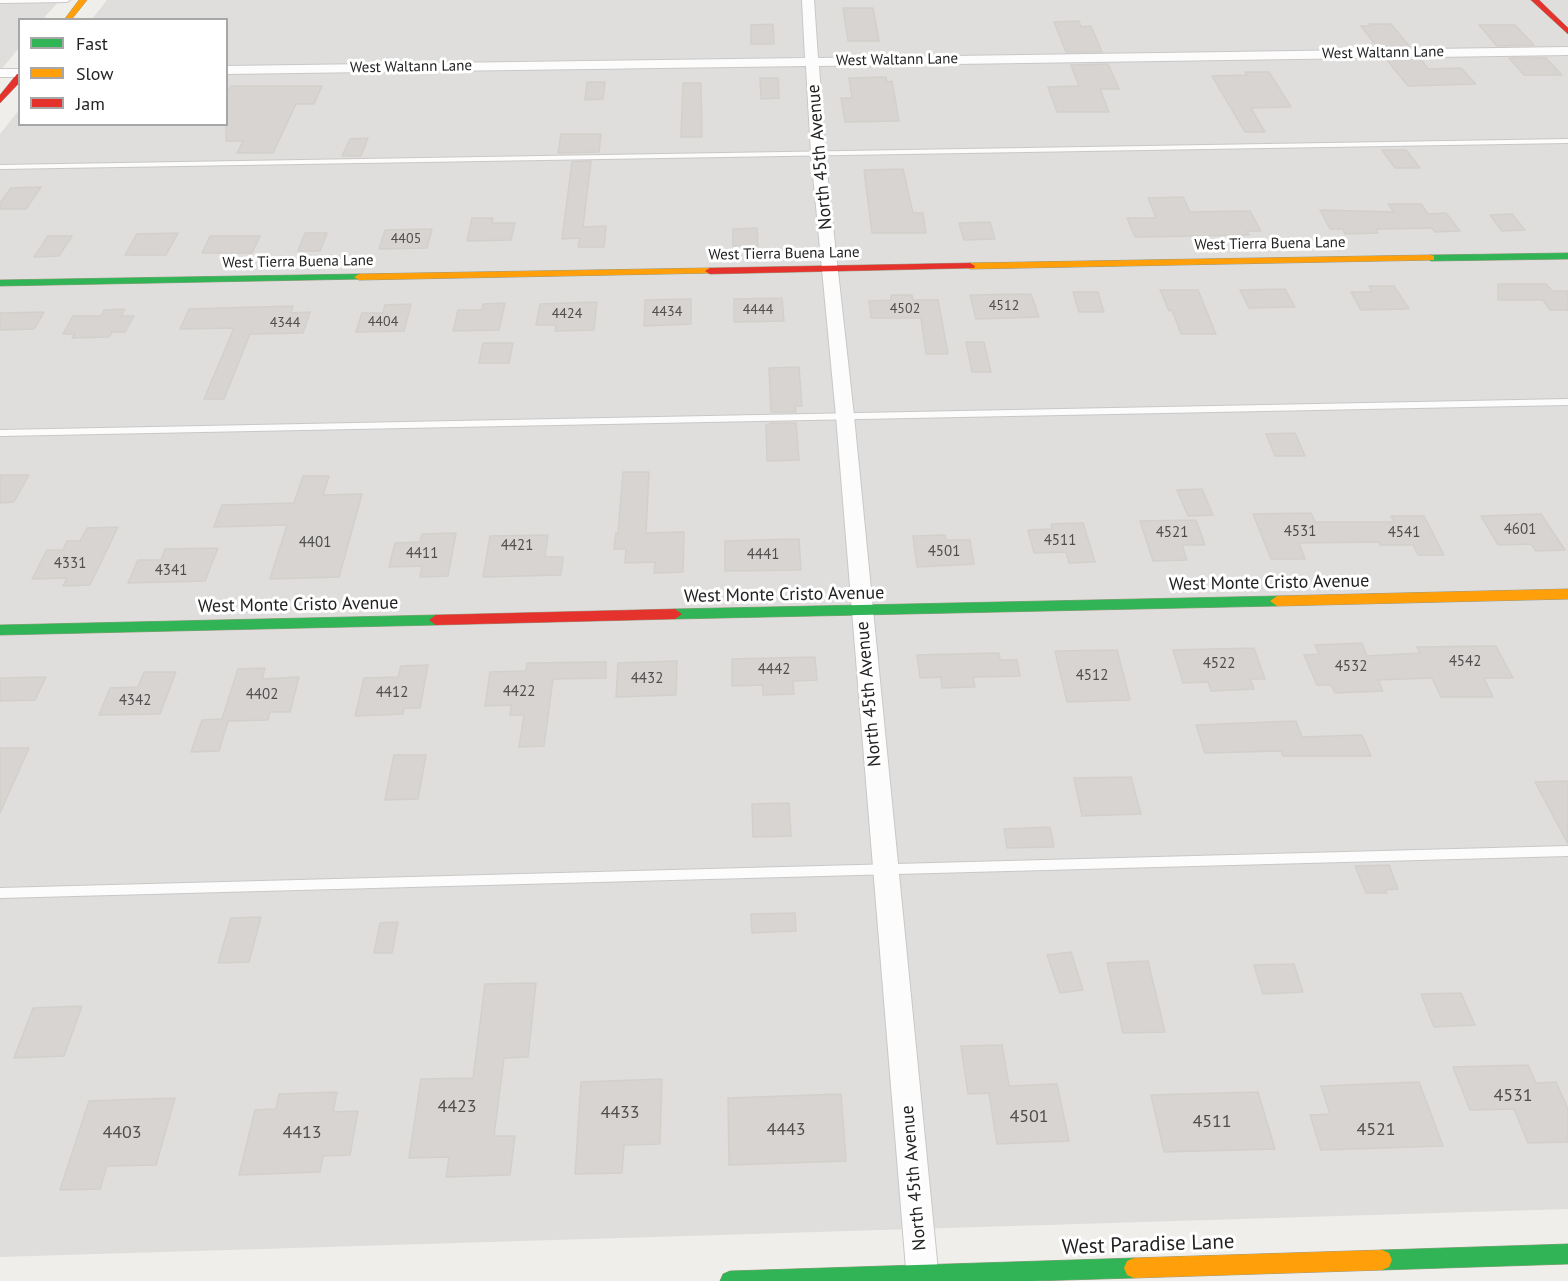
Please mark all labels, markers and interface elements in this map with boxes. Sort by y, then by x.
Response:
legend [18,18,228,126]
text: Fast [76,32,108,55]
street label: West Waltann Lane [1322,43,1444,63]
street label: West Waltann Lane [836,50,958,70]
street label: West Waltann Lane [350,57,472,77]
text: Slow [76,62,114,85]
street label: North 45th Avenue [803,83,837,231]
text: Jam [76,92,105,115]
house number: 4405 [391,231,421,247]
street label: West Tierra Buena Lane [1194,234,1346,254]
street label: West Tierra Buena Lane [708,244,860,264]
street label: West Tierra Buena Lane [222,252,374,272]
house number: 4512 [989,298,1019,314]
house number: 4502 [890,301,920,317]
house number: 4444 [743,302,773,318]
house number: 4434 [652,304,682,320]
house number: 4424 [552,306,582,322]
house number: 4404 [368,314,398,330]
house number: 4344 [270,315,300,331]
house number: 4601 [1504,521,1536,539]
house number: 4531 [1284,523,1316,541]
house number: 4521 [1156,524,1188,542]
house number: 4541 [1388,524,1420,542]
house number: 4511 [1044,532,1076,550]
house number: 4401 [299,534,331,552]
house number: 4421 [501,537,533,555]
house number: 4501 [928,543,960,561]
house number: 4411 [406,545,438,563]
house number: 4441 [747,546,779,564]
house number: 4331 [54,555,86,573]
house number: 4341 [155,562,187,580]
street label: West Monte Cristo Avenue [1169,570,1369,596]
street label: West Monte Cristo Avenue [684,582,884,608]
street label: West Monte Cristo Avenue [198,592,398,618]
street label: North 45th Avenue [852,620,886,768]
house number: 4542 [1449,653,1481,671]
house number: 4522 [1203,655,1235,673]
house number: 4532 [1335,658,1367,676]
house number: 4442 [758,661,790,679]
house number: 4512 [1076,667,1108,685]
house number: 4432 [631,670,663,688]
house number: 4422 [503,683,535,701]
house number: 4412 [376,684,408,702]
house number: 4402 [246,686,278,704]
house number: 4342 [119,692,151,710]
house number: 4531 [1493,1085,1533,1107]
house number: 4423 [437,1096,477,1118]
house number: 4433 [600,1102,640,1124]
street label: North 45th Avenue [897,1104,931,1252]
house number: 4501 [1009,1106,1049,1128]
house number: 4511 [1192,1111,1232,1133]
house number: 4443 [766,1119,806,1141]
house number: 4521 [1356,1119,1396,1141]
house number: 4403 [102,1122,142,1144]
house number: 4413 [282,1122,322,1144]
street label: West Paradise Lane [1061,1229,1235,1261]

